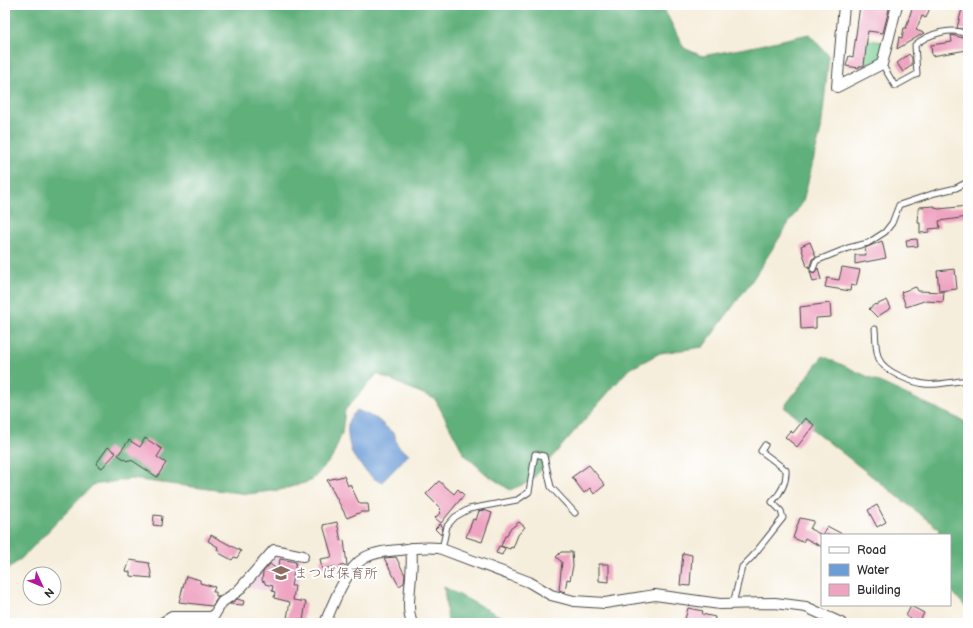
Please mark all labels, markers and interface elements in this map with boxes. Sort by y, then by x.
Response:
legend [821,534,951,606]
text: Road [857,543,886,558]
school or university icon: まつば保育所 [271,563,291,583]
text: Water [857,563,889,578]
place label: まつば保育所 [294,565,378,582]
north arrow [22,566,62,606]
text: Building [857,583,901,598]
text: N [41,585,56,600]

